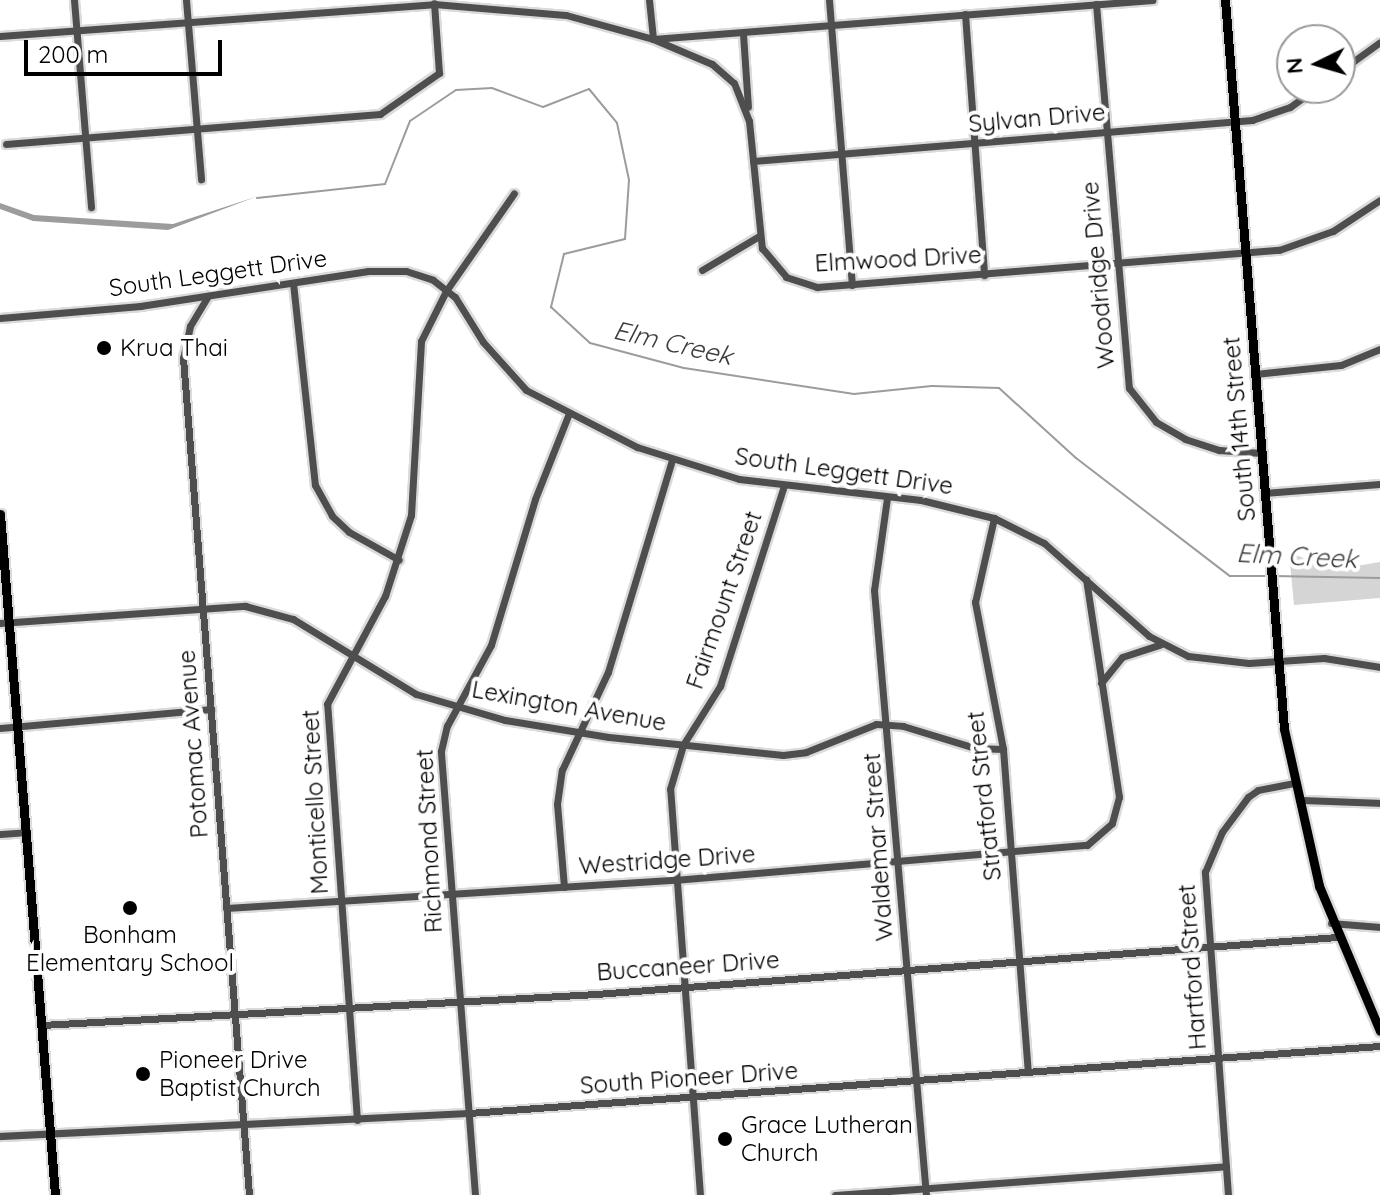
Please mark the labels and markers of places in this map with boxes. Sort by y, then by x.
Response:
place label: Krua Thai [120,334,228,362]
marker: Krua Thai [95,339,113,357]
marker: Bonham Elementary School [121,899,139,917]
place label: Bonham Elementary School [26,921,234,977]
place label: Pioneer Drive Baptist Church [159,1046,321,1102]
marker: Pioneer Drive Baptist Church [134,1065,152,1083]
place label: Grace Lutheran Church [741,1111,913,1167]
marker: Grace Lutheran Church [716,1130,734,1148]

